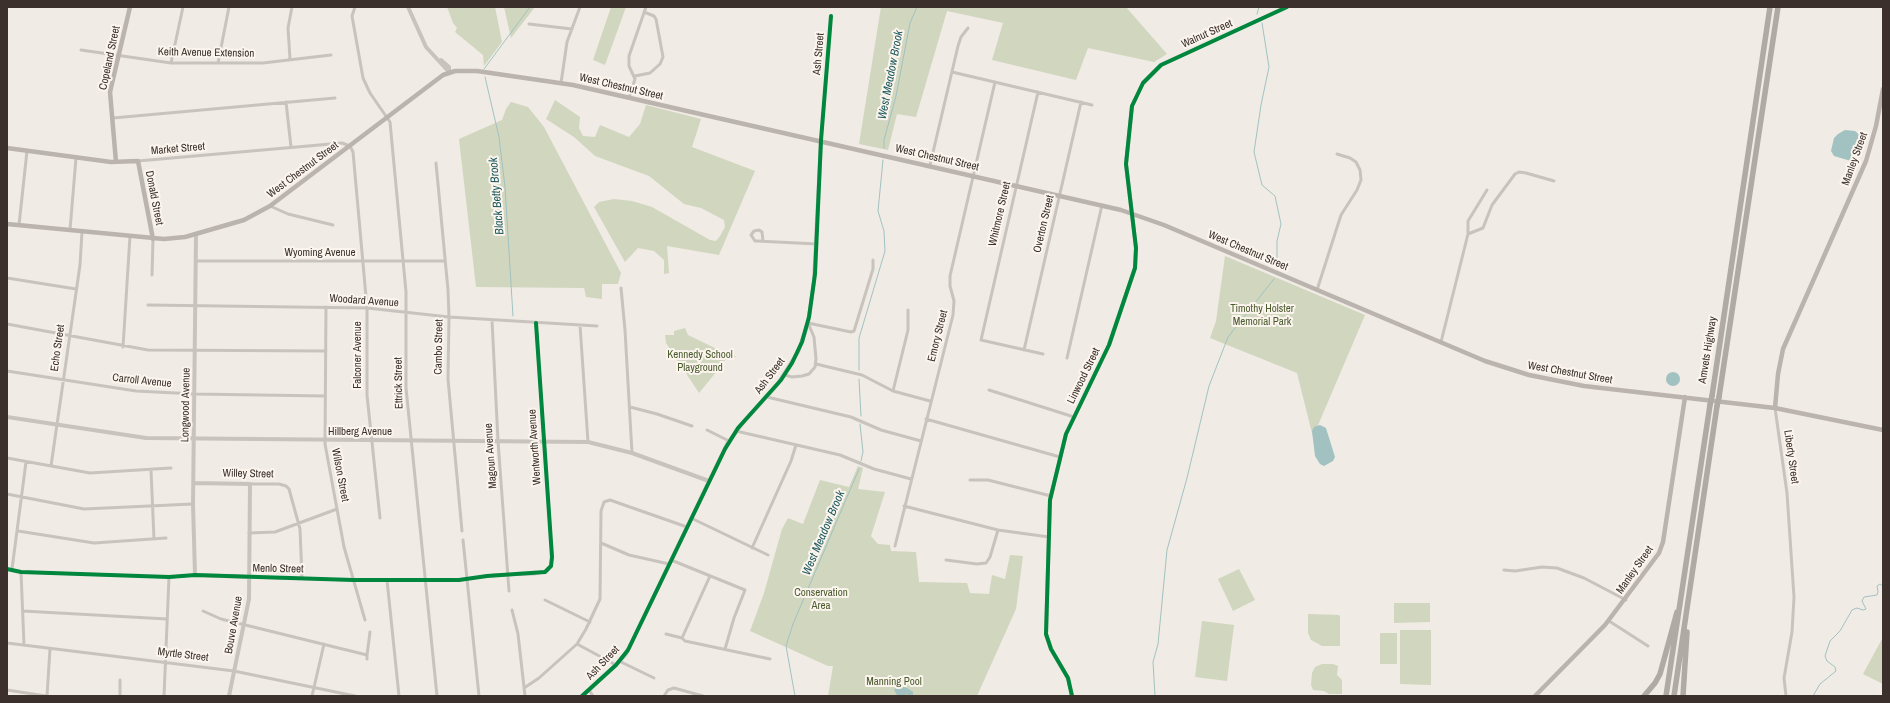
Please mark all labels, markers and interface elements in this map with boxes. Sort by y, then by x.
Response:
street label: Walnut Street [1180,17,1234,51]
street label: Copeland Street [97,25,123,91]
water label: West Meadow Brook [875,29,907,121]
street label: Ash Street [811,32,827,76]
street label: Keith Avenue Extension [158,46,254,60]
street label: West Chestnut Street [578,71,664,103]
street label: Manley Street [1839,131,1871,187]
street label: West Chestnut Street [265,139,341,201]
street label: Market Street [150,140,206,158]
street label: West Chestnut Street [894,142,980,174]
water label: Black Betty Brook [486,157,508,235]
street label: Donald Street [142,170,166,226]
street label: Whitmore Street [986,181,1014,247]
street label: Overton Street [1031,194,1057,254]
street label: West Chestnut Street [1206,228,1290,274]
street label: Wyoming Avenue [285,246,355,260]
street label: Woodard Avenue [329,292,399,310]
park label: Timothy Holster Memorial Park [1230,302,1294,328]
street label: Emory Street [925,309,951,363]
street label: Amvets Highway [1696,316,1720,384]
street label: Cambo Street [432,319,446,375]
street label: Falconer Avenue [351,321,365,389]
street label: Echo Street [48,324,68,372]
street label: Linwood Street [1065,346,1103,406]
park label: Kennedy School Playground [667,348,733,374]
street label: Ash Street [752,355,788,397]
street label: Ettrick Street [392,357,406,409]
street label: West Chestnut Street [1527,359,1613,387]
street label: Longwood Avenue [179,368,193,442]
street label: Carroll Avenue [112,371,172,391]
street label: Wentworth Avenue [526,409,544,485]
street label: Magoun Avenue [482,423,500,489]
street label: Hillberg Avenue [328,425,392,439]
street label: Liberty Street [1781,429,1801,485]
street label: Wilson Street [328,447,352,503]
street label: Willey Street [222,467,274,481]
water label: West Meadow Brook [800,489,848,577]
street label: Manley Street [1614,543,1656,597]
street label: Menlo Street [252,562,304,576]
park label: Conservation Area [794,586,848,612]
street label: Bouve Avenue [222,595,246,655]
street label: Ash Street [584,643,622,683]
street label: Myrtle Street [157,645,209,665]
park label: Manning Pool [866,675,922,689]

